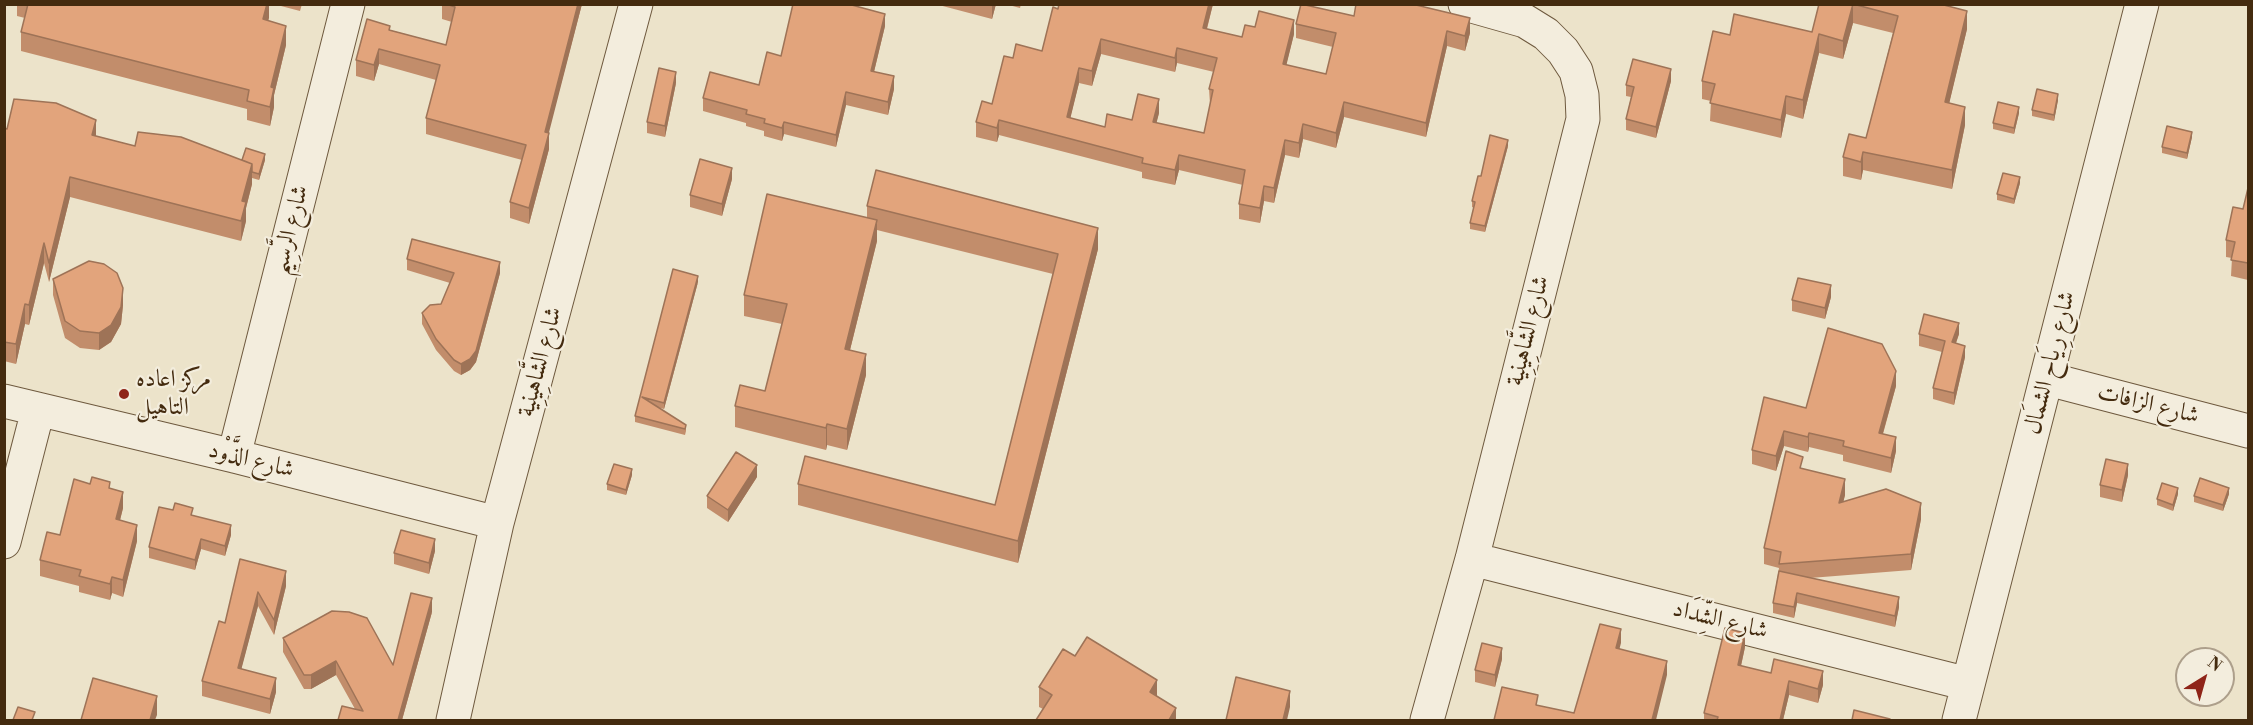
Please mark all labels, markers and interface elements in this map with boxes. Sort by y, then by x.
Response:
street label: شارع الرَّسِيم [266,182,316,278]
street label: شارع الشَّاهِينِية [1501,273,1557,389]
street label: شارع رِيَاح الشمَال [2019,288,2083,438]
street label: شارع الشَّاهِينِية [513,304,569,420]
place label: مركز اعاده التاهيل [136,366,211,422]
street label: شارع الزافات [2094,378,2202,432]
marker: مركز اعاده التاهيل [117,387,131,401]
street label: شارع الذَّوْد [205,436,297,486]
street label: شارع الشِّدَاد [1669,595,1771,647]
north arrow [2175,647,2235,707]
text: N [2204,652,2226,676]

